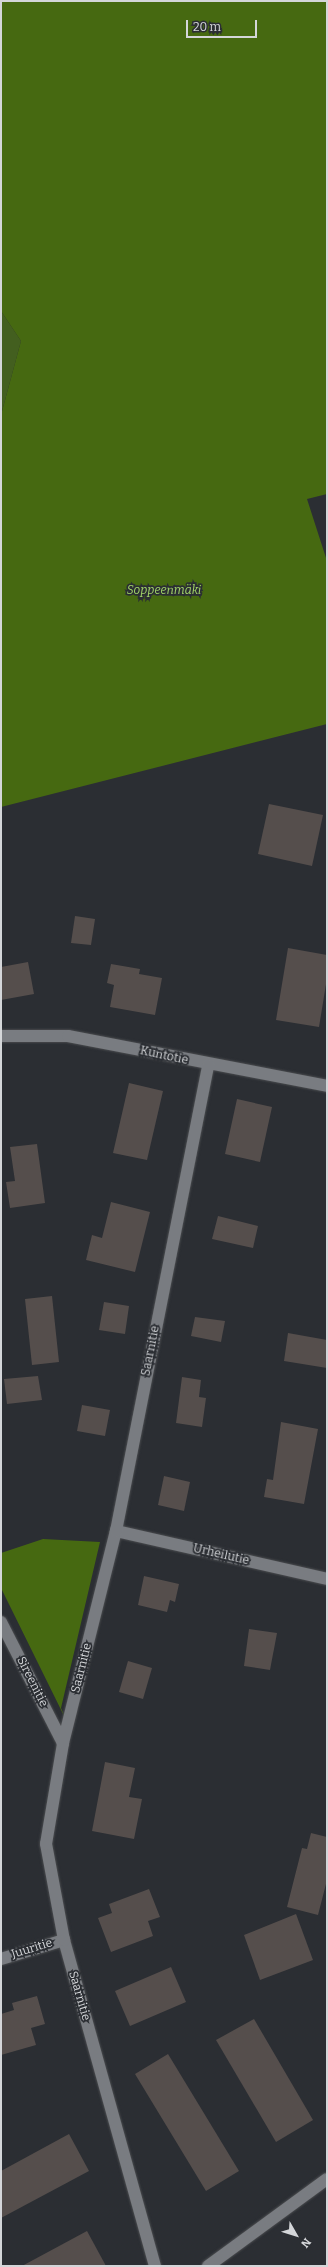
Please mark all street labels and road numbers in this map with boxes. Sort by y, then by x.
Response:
street label: Kuntotie [139,1044,189,1068]
street label: Saarnitie [139,1325,163,1377]
street label: Urheilutie [192,1542,250,1568]
street label: Saarnitie [69,1642,95,1694]
street label: Sireenitie [13,1655,51,1709]
street label: Juuritie [10,1936,54,1962]
street label: Saarnitie [65,1970,93,2022]

